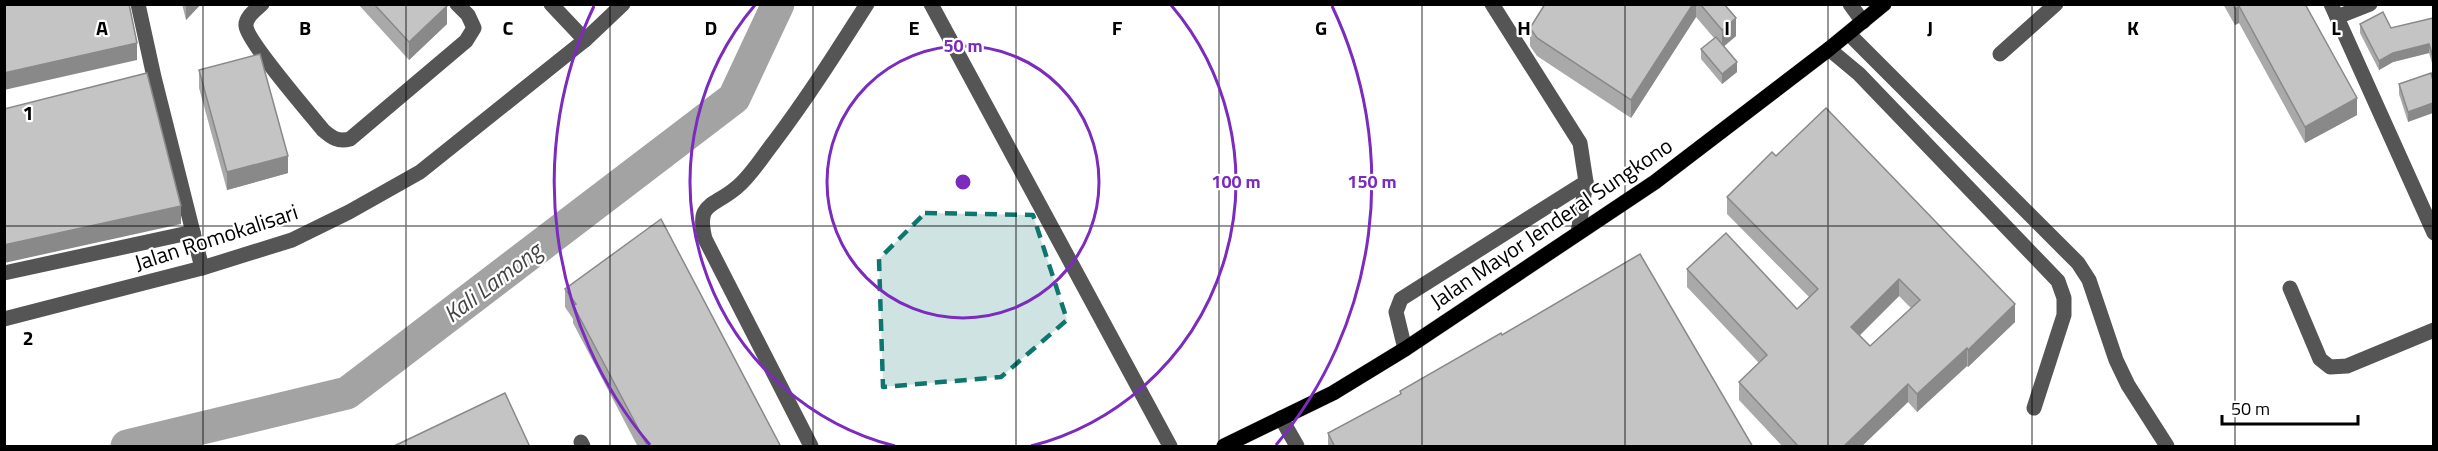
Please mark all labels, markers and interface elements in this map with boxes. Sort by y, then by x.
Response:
text: A [96,12,108,43]
text: B [299,12,311,43]
text: C [503,12,514,43]
text: D [705,12,717,43]
text: E [908,12,920,43]
text: F [1112,12,1123,43]
text: G [1315,12,1327,43]
text: H [1517,12,1531,43]
text: I [1724,12,1730,43]
text: J [1927,12,1933,43]
text: K [2127,12,2139,43]
text: L [2331,12,2341,43]
text: 50 m [943,32,983,59]
text: 1 [22,97,34,128]
street label: Jalan Mayor Jenderal Sungkono [1423,129,1679,317]
text: 100 m [1211,168,1261,195]
text: 150 m [1347,168,1397,195]
centre of rings [953,172,973,192]
street label: Jalan Romokalisari [130,195,302,279]
water label: Kali Lamong [435,231,551,331]
text: 2 [22,322,34,353]
scale bar [2222,388,2358,426]
text: 50 m [2231,395,2270,422]

